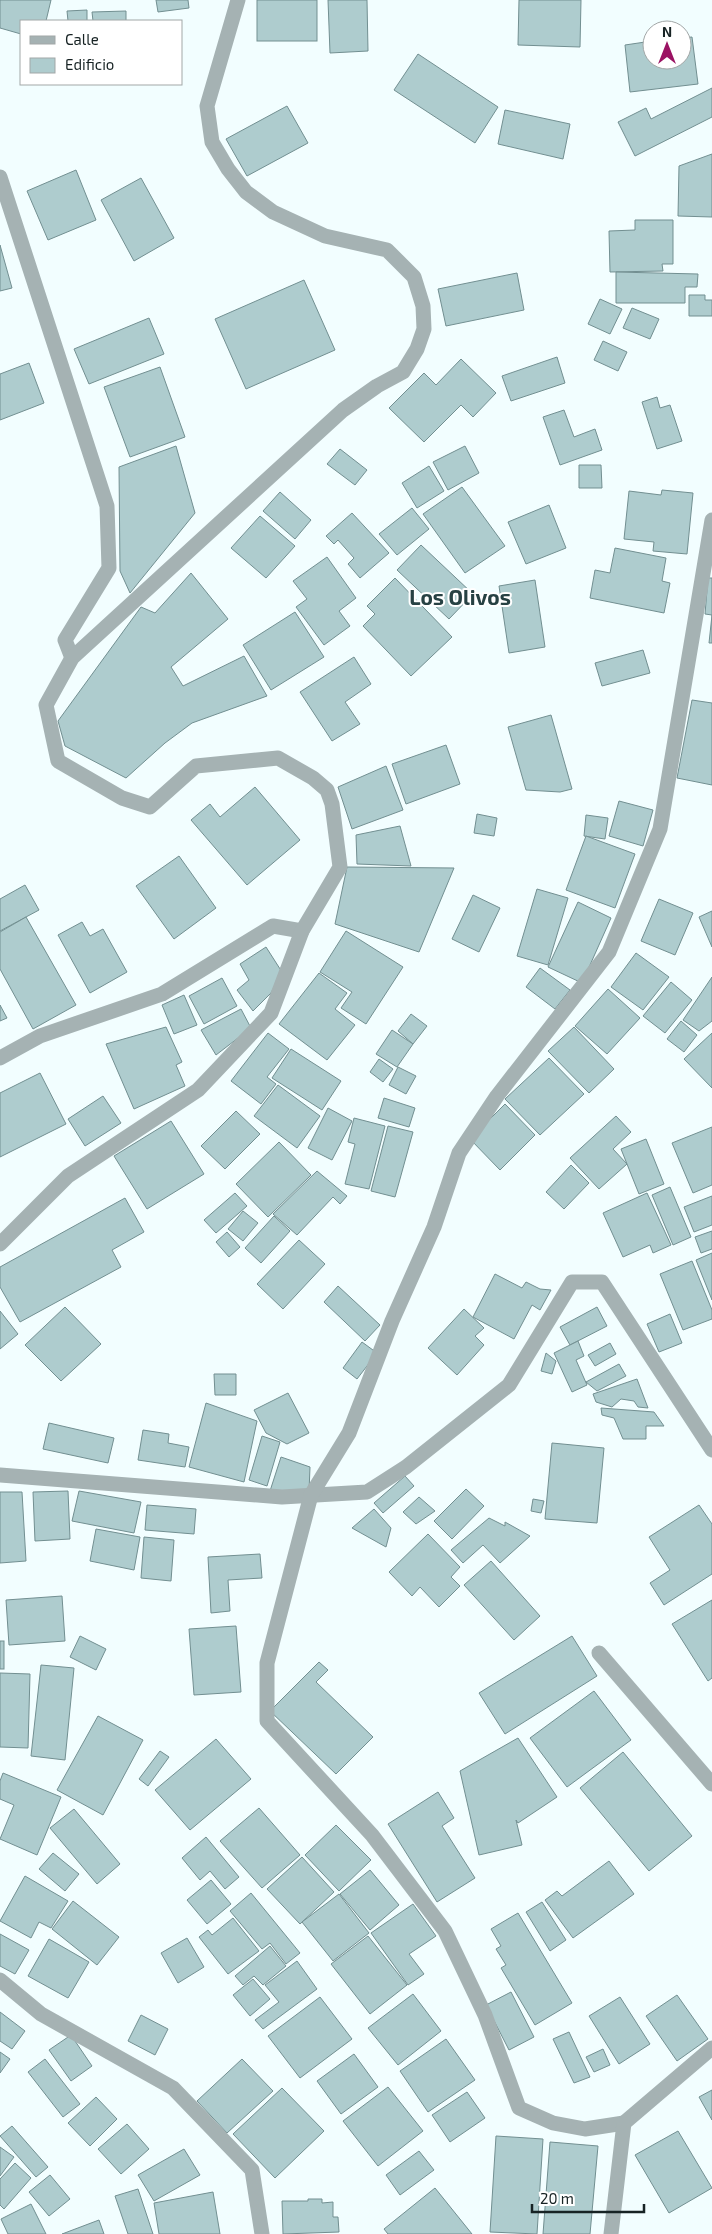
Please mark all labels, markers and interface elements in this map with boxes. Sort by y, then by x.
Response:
legend [20,20,182,85]
north arrow [642,20,692,70]
text: N [662,23,672,40]
text: Calle [65,30,99,48]
text: Edificio [65,55,114,73]
district label: Los Olivos [409,584,511,609]
scale bar [532,2182,644,2214]
text: 20 m [540,2189,574,2207]

